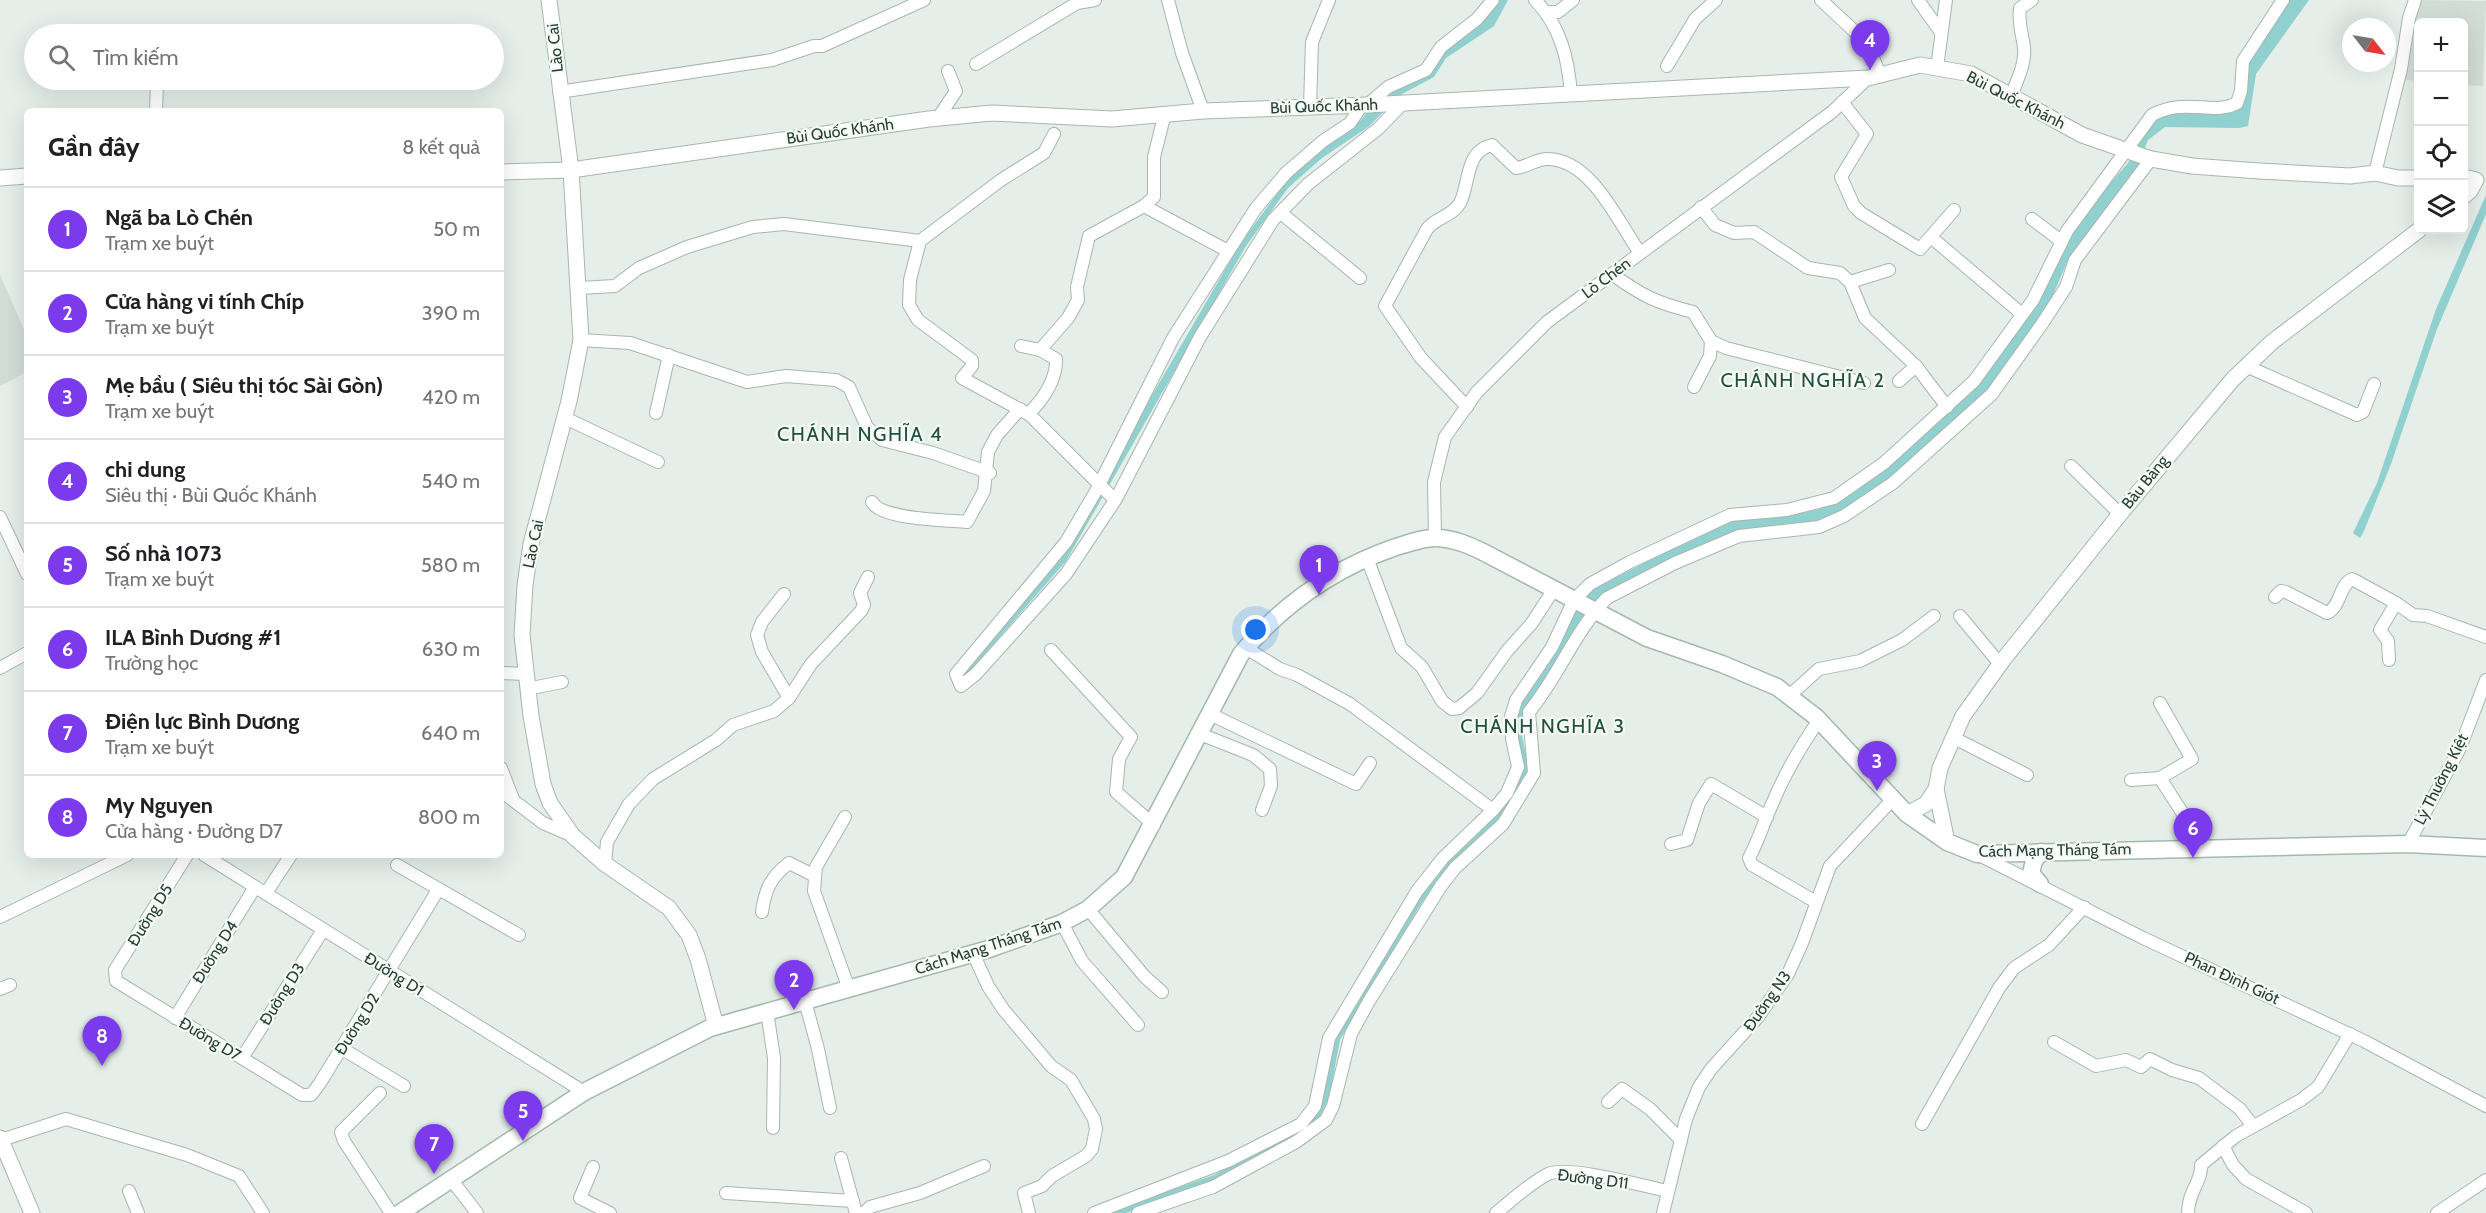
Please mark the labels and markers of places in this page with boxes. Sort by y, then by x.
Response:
pin: 4 [1850,20,1890,70]
pin: 1 [1300,546,1338,595]
pin: 3 [1858,742,1896,791]
pin: 6 [2174,808,2212,858]
pin: 2 [774,960,814,1010]
pin: 8 [82,1016,122,1066]
pin: 5 [504,1092,542,1141]
pin: 7 [414,1124,454,1174]

